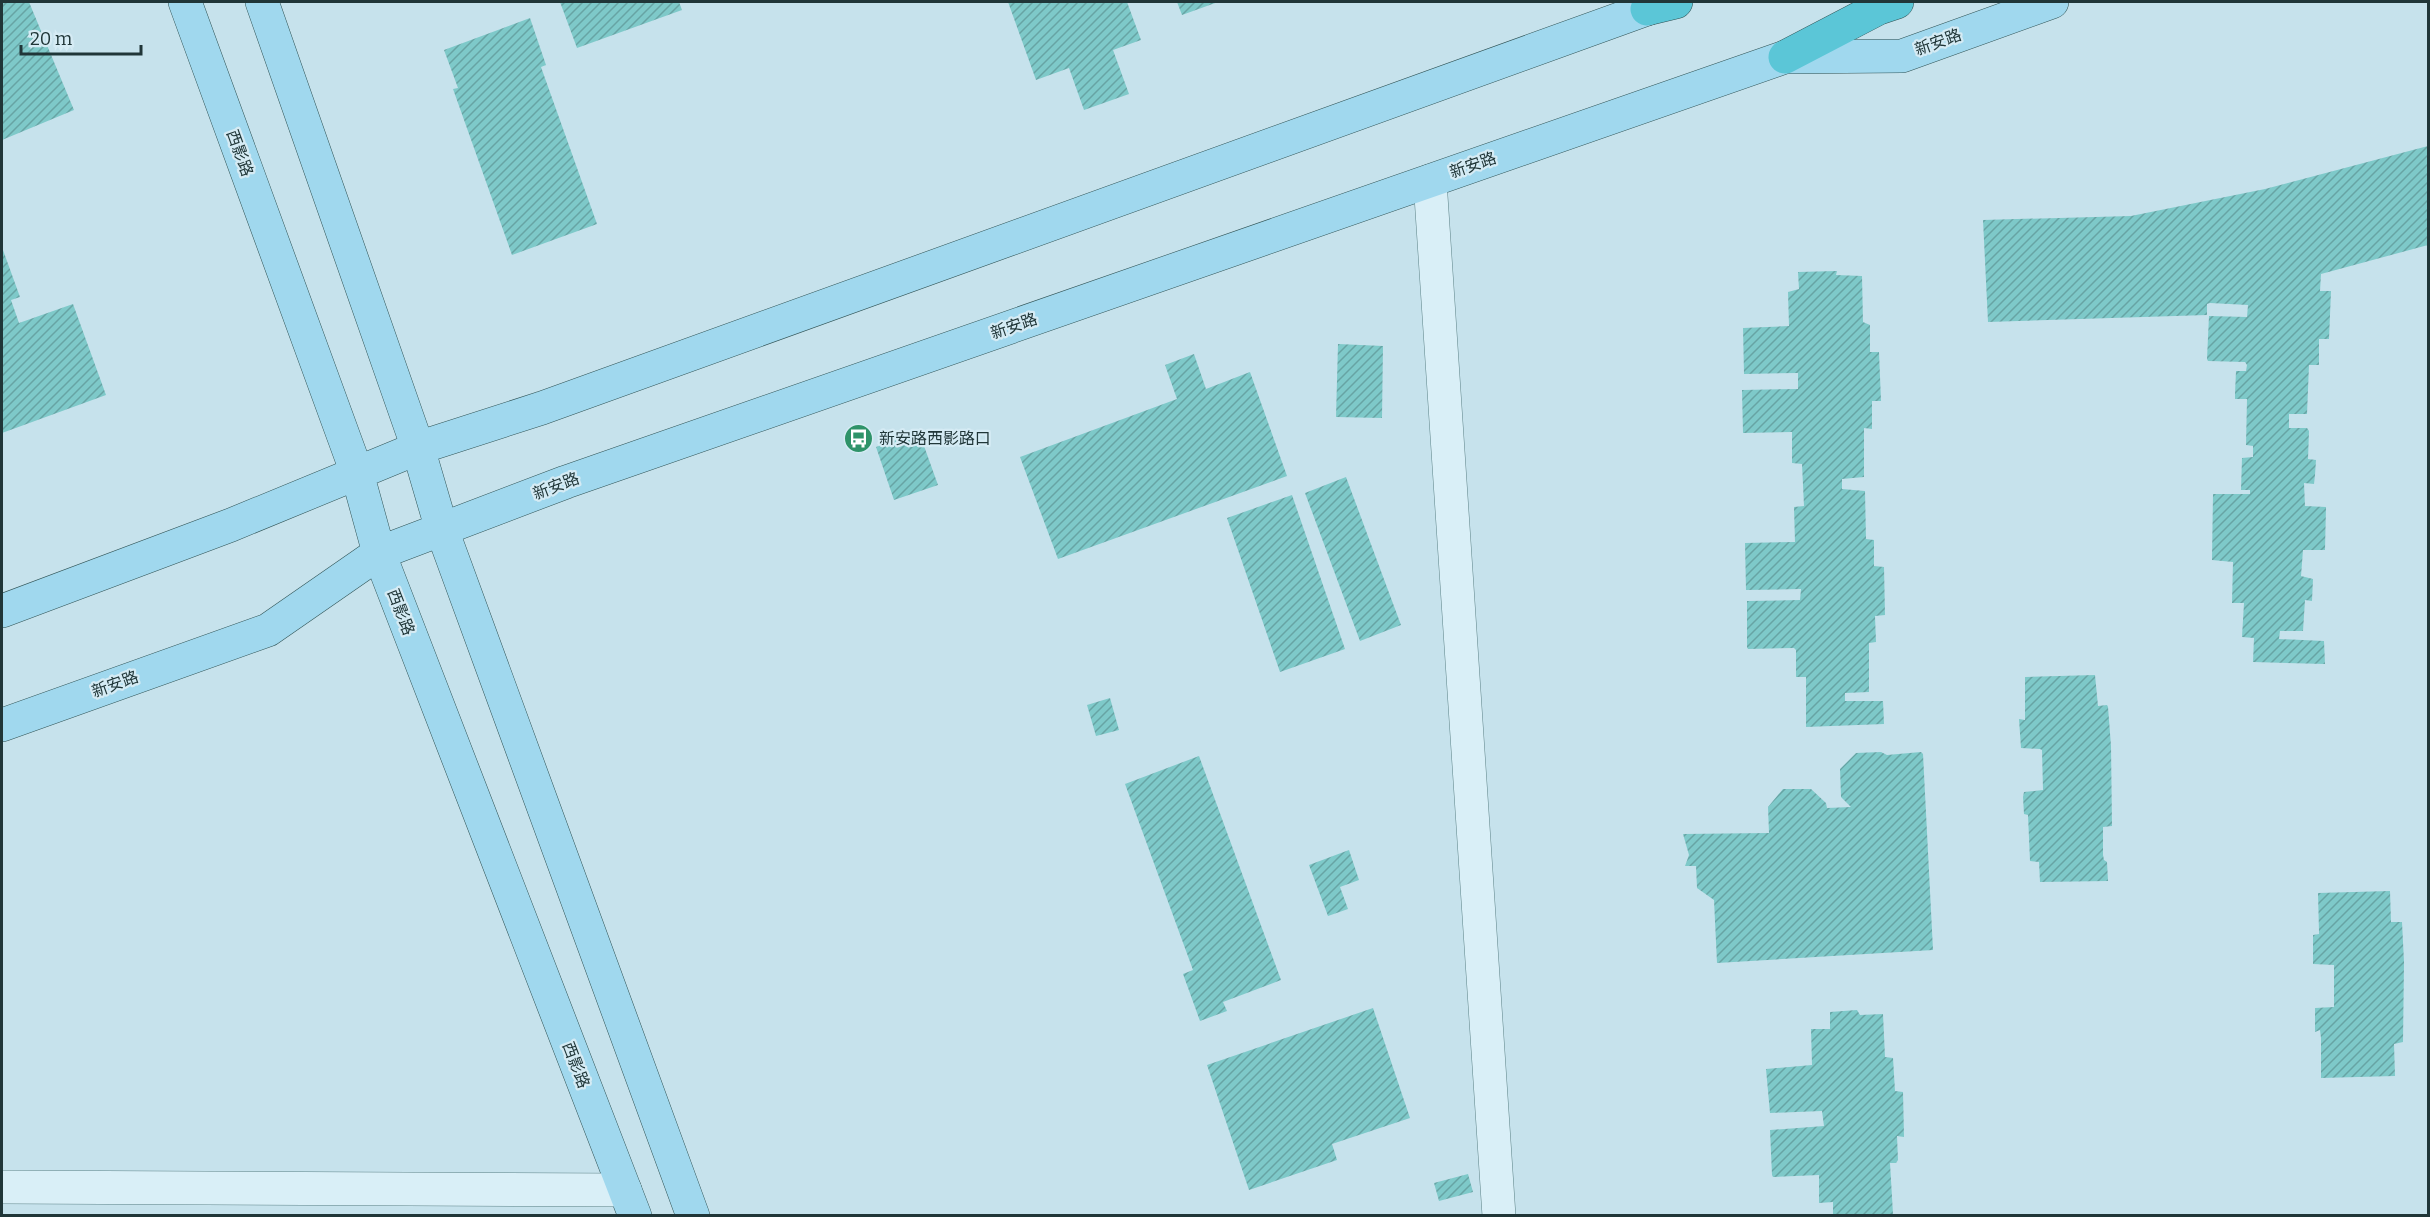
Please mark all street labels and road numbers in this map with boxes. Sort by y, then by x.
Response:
street label: 新安路 [1912,25,1964,59]
street label: 西影路 [223,127,257,179]
street label: 新安路 [1447,148,1499,182]
street label: 新安路 [988,309,1040,343]
street label: 新安路 [530,469,582,503]
street label: 西影路 [384,586,418,638]
street label: 新安路 [89,667,141,701]
street label: 西影路 [559,1039,593,1091]

